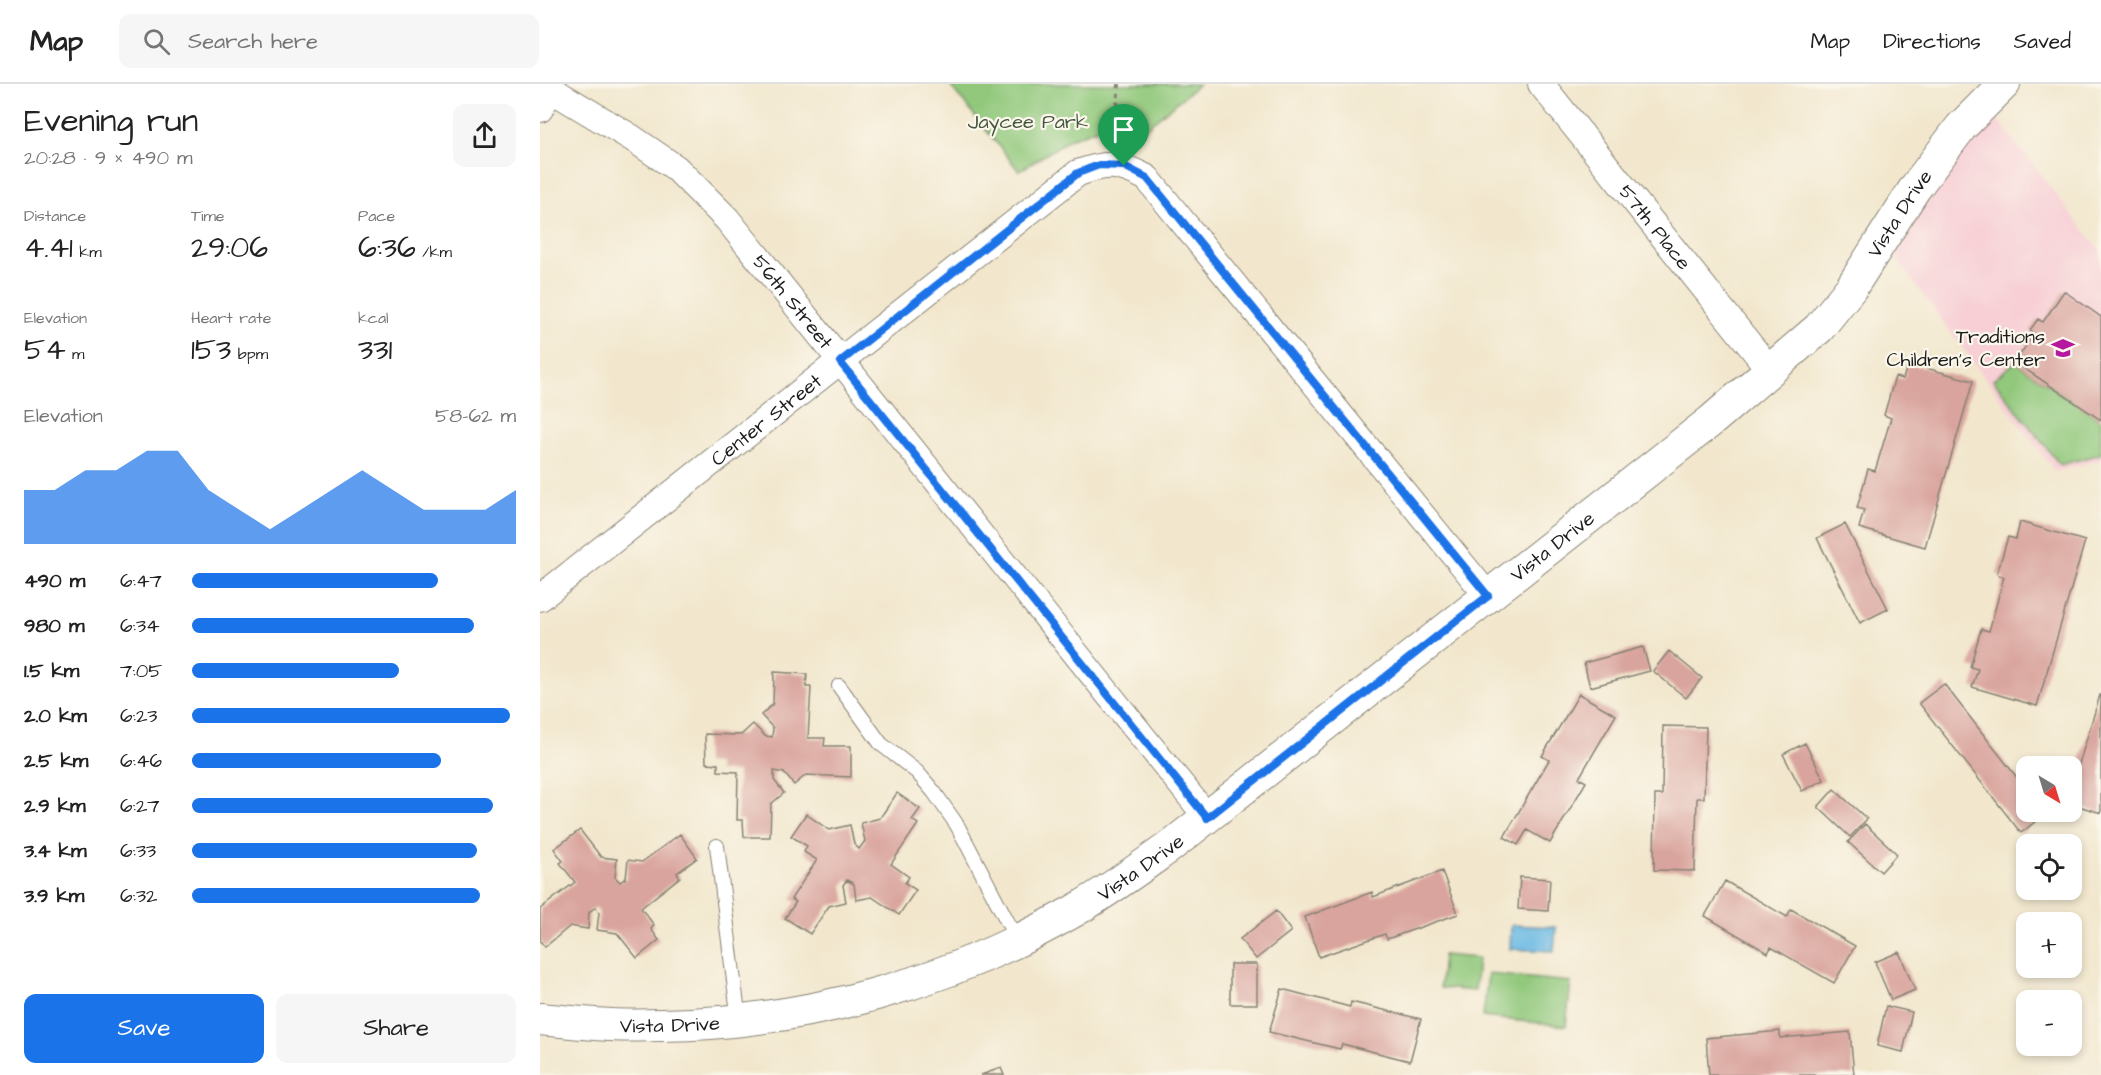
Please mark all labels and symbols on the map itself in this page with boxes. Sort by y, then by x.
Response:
pin [1098,104,1149,166]
park label: Jaycee Park [968,108,1088,137]
street label: Vista Drive [1861,164,1939,263]
street label: 57th Place [1612,179,1698,276]
street label: 56th Street [746,249,839,355]
place label: Traditions Children's Center [1886,323,2045,374]
school or university icon: Traditions Children's Center [2050,335,2076,361]
street label: Center Street [705,368,828,473]
street label: Vista Drive [1505,505,1601,589]
north arrow [2016,756,2082,822]
street label: Vista Drive [1092,827,1190,908]
street label: Vista Drive [620,1009,721,1040]

